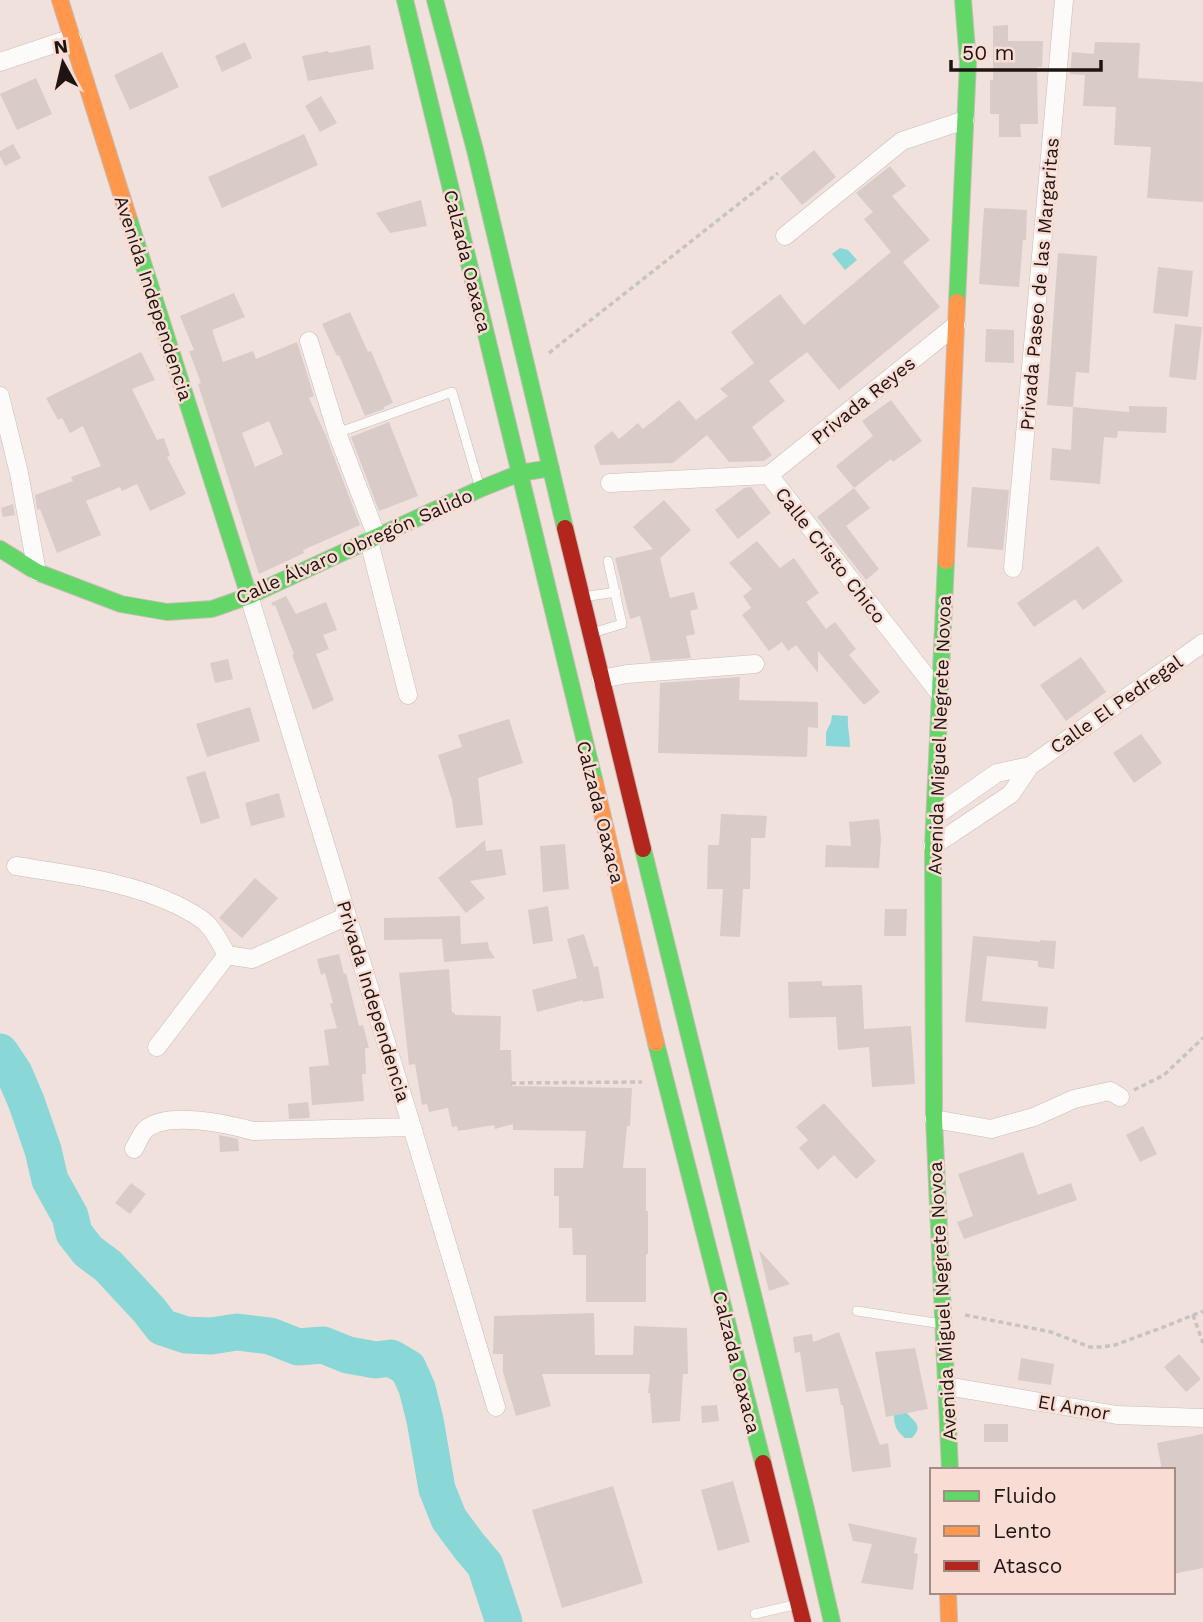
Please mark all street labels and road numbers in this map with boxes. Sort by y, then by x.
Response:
street label: Privada Paseo de las Margaritas [1015,137,1064,431]
street label: Calzada Oaxaca [439,187,496,335]
street label: Avenida Independencia [109,193,198,404]
street label: Privada Reyes [807,351,920,449]
street label: Calle Cristo Chico [770,483,891,628]
street label: Calle Álvaro Obregón Salido [232,484,476,609]
street label: Avenida Miguel Negrete Novoa [923,595,956,875]
street label: Calle El Pedregal [1046,650,1187,759]
street label: Calzada Oaxaca [572,738,629,886]
street label: Privada Independencia [332,898,415,1105]
street label: Avenida Miguel Negrete Novoa [924,1161,961,1441]
street label: Calzada Oaxaca [708,1288,765,1436]
street label: El Amor [1036,1390,1112,1425]

